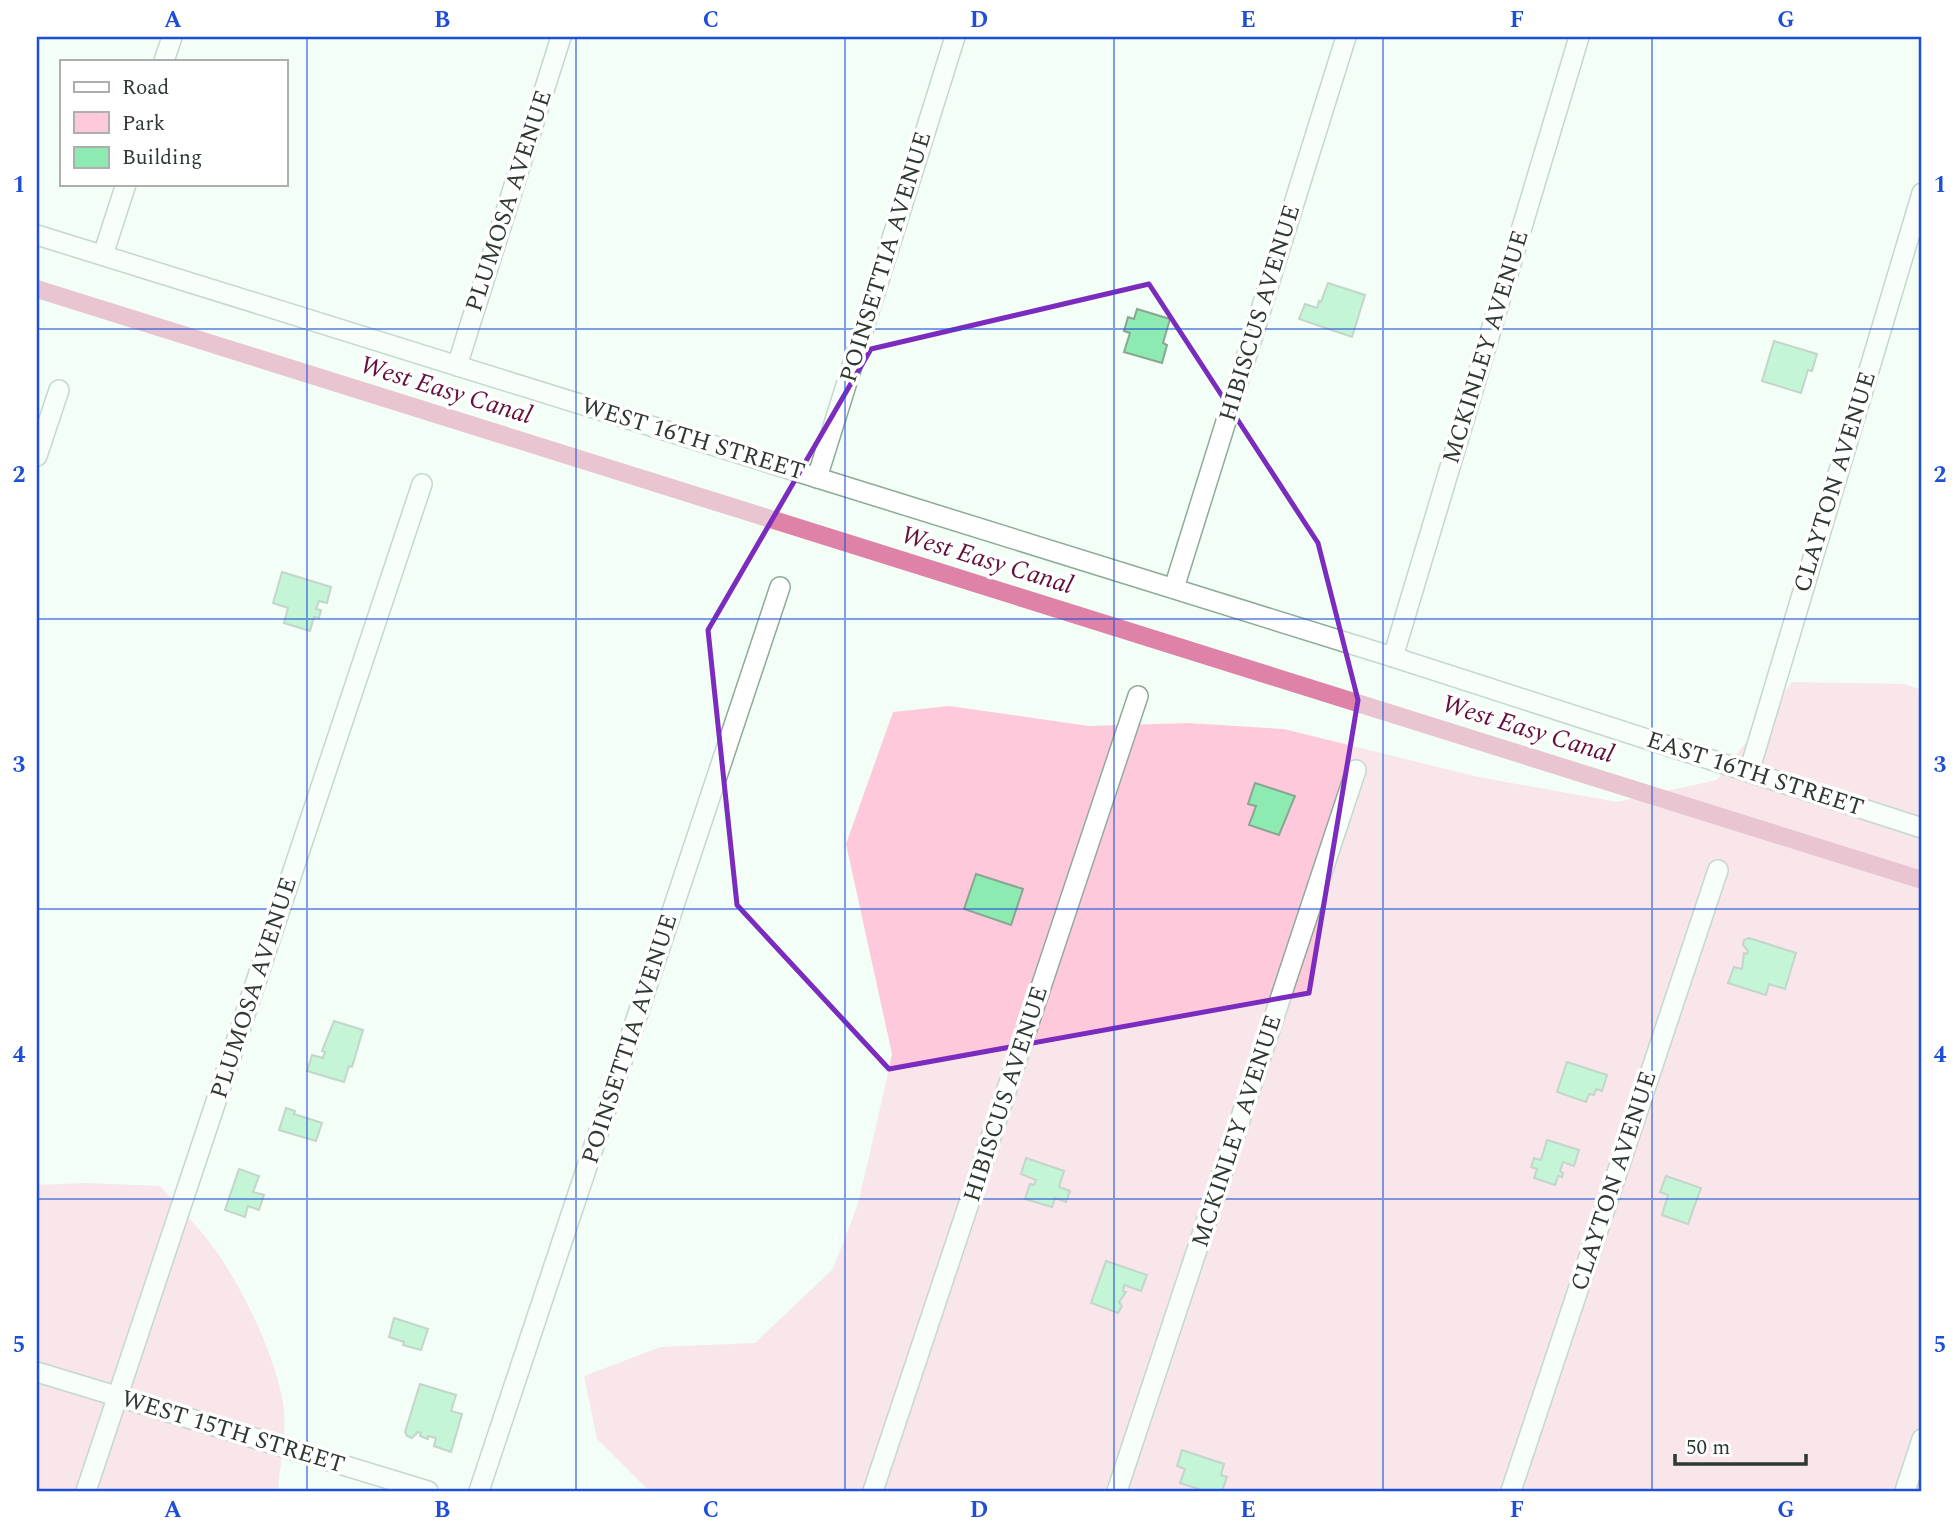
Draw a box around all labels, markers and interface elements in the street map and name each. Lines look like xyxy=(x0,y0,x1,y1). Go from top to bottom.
text: A xyxy=(164,3,182,38)
text: B xyxy=(434,3,450,38)
text: C xyxy=(703,3,719,38)
text: D xyxy=(970,3,988,38)
text: E xyxy=(1240,3,1256,38)
text: F xyxy=(1510,3,1524,38)
text: G xyxy=(1777,3,1795,38)
legend xyxy=(60,60,287,186)
text: Road xyxy=(122,72,169,104)
street label: PLUMOSA AVENUE xyxy=(456,85,562,317)
text: Park xyxy=(122,108,166,140)
street label: POINSETTIA AVENUE xyxy=(831,127,941,387)
text: Building xyxy=(122,142,202,174)
text: 1 xyxy=(13,168,25,203)
text: 1 xyxy=(1934,168,1946,203)
street label: HIBISCUS AVENUE xyxy=(1210,200,1310,426)
street label: MCKINLEY AVENUE xyxy=(1433,226,1539,468)
water label: West Easy Canal xyxy=(355,345,537,435)
street label: CLAYTON AVENUE xyxy=(1784,367,1886,597)
street label: WEST 16TH STREET xyxy=(577,388,809,490)
text: 2 xyxy=(13,458,26,493)
text: 2 xyxy=(1934,458,1947,493)
water label: West Easy Canal xyxy=(896,515,1078,605)
water label: West Easy Canal xyxy=(1437,684,1619,774)
street label: EAST 16TH STREET xyxy=(1642,722,1868,826)
text: 3 xyxy=(13,748,26,783)
text: 3 xyxy=(1934,748,1947,783)
street label: PLUMOSA AVENUE xyxy=(201,872,307,1104)
street label: POINSETTIA AVENUE xyxy=(573,909,687,1169)
street label: HIBISCUS AVENUE xyxy=(954,981,1058,1207)
street label: MCKINLEY AVENUE xyxy=(1182,1010,1292,1252)
text: 4 xyxy=(13,1038,26,1073)
text: 4 xyxy=(1934,1038,1947,1073)
street label: CLAYTON AVENUE xyxy=(1561,1066,1667,1296)
text: 5 xyxy=(13,1328,25,1363)
text: 5 xyxy=(1934,1328,1946,1363)
street label: WEST 15TH STREET xyxy=(117,1381,349,1483)
scale bar xyxy=(1675,1423,1807,1467)
text: 50 m xyxy=(1686,1432,1730,1464)
text: A xyxy=(164,1493,182,1528)
text: B xyxy=(434,1493,450,1528)
text: C xyxy=(703,1493,719,1528)
text: D xyxy=(970,1493,988,1528)
text: E xyxy=(1240,1493,1256,1528)
text: F xyxy=(1510,1493,1524,1528)
text: G xyxy=(1777,1493,1795,1528)

